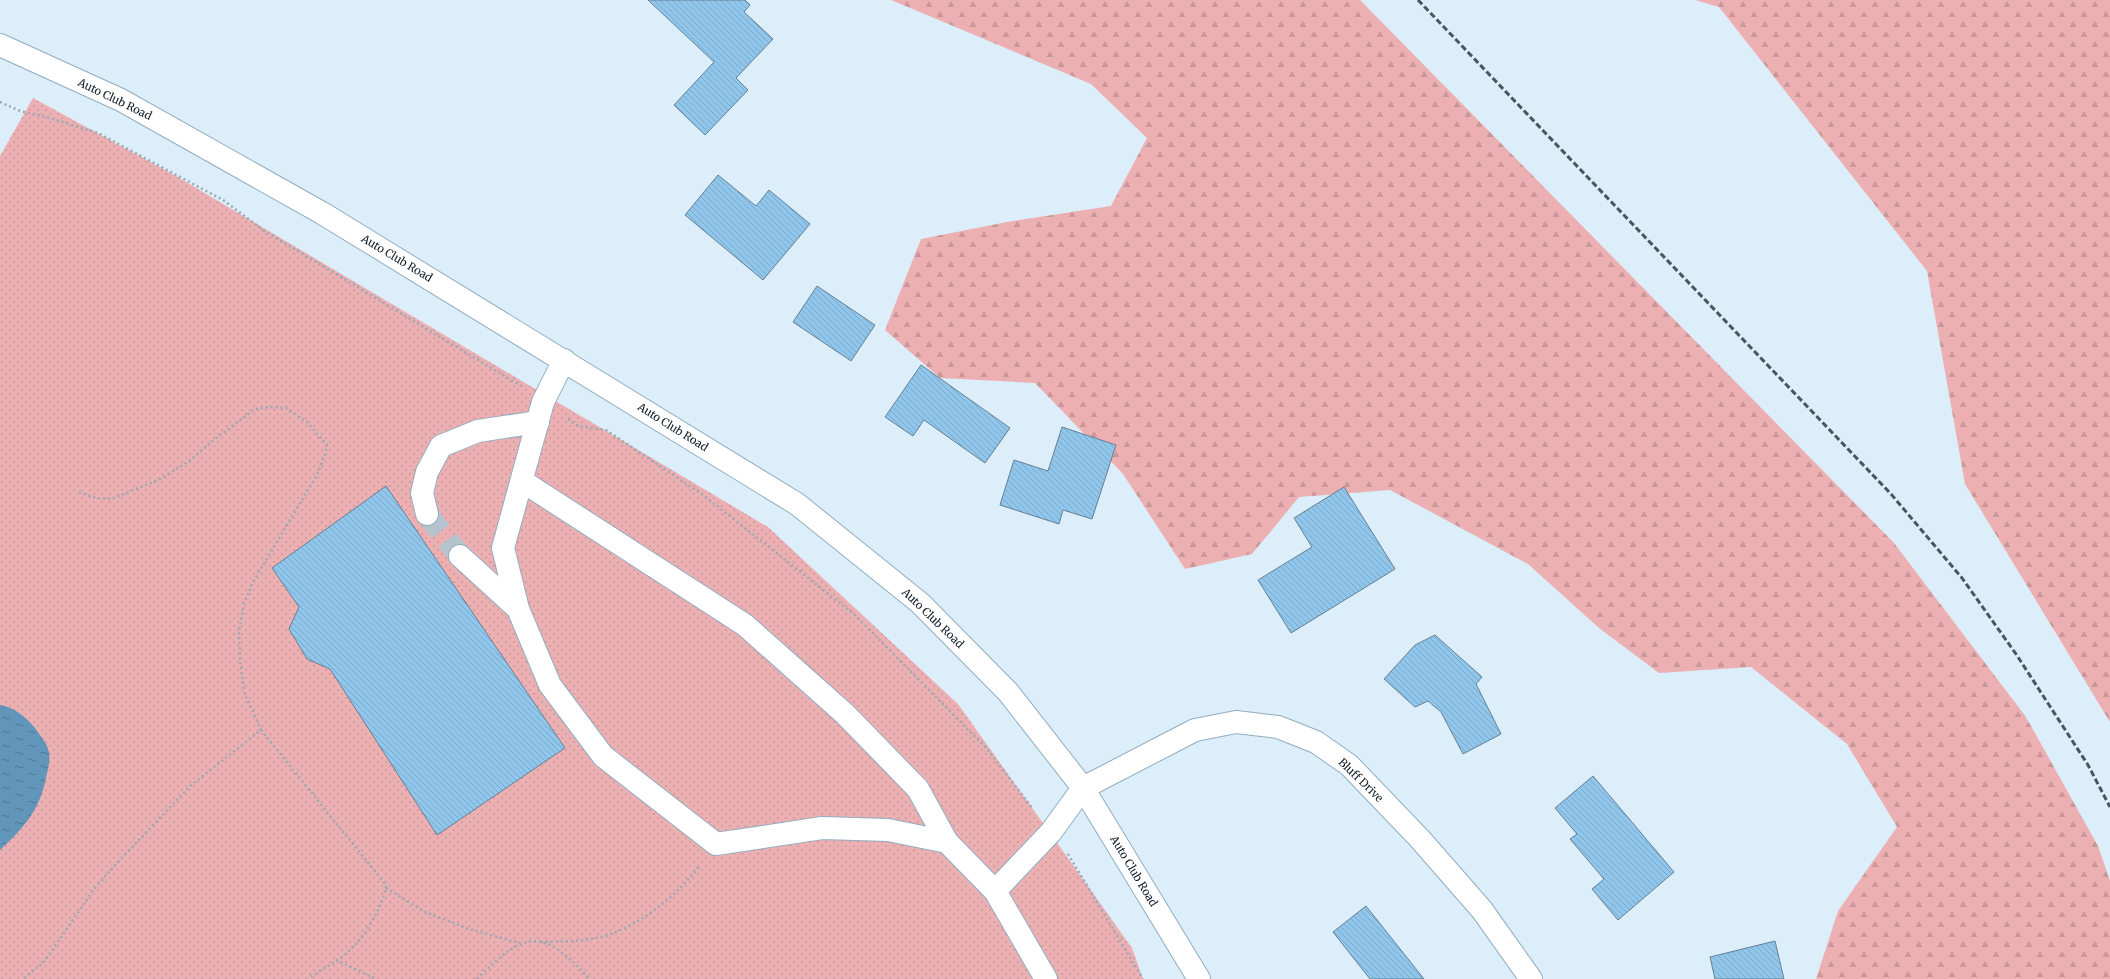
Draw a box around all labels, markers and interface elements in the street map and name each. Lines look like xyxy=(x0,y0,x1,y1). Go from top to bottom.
street label: Auto Club Road xyxy=(75,75,155,123)
street label: Auto Club Road xyxy=(358,231,435,285)
street label: Auto Club Road xyxy=(634,399,711,454)
street label: Auto Club Road xyxy=(898,584,967,651)
street label: Bluff Drive xyxy=(1336,755,1387,805)
street label: Auto Club Road xyxy=(1107,832,1161,909)

